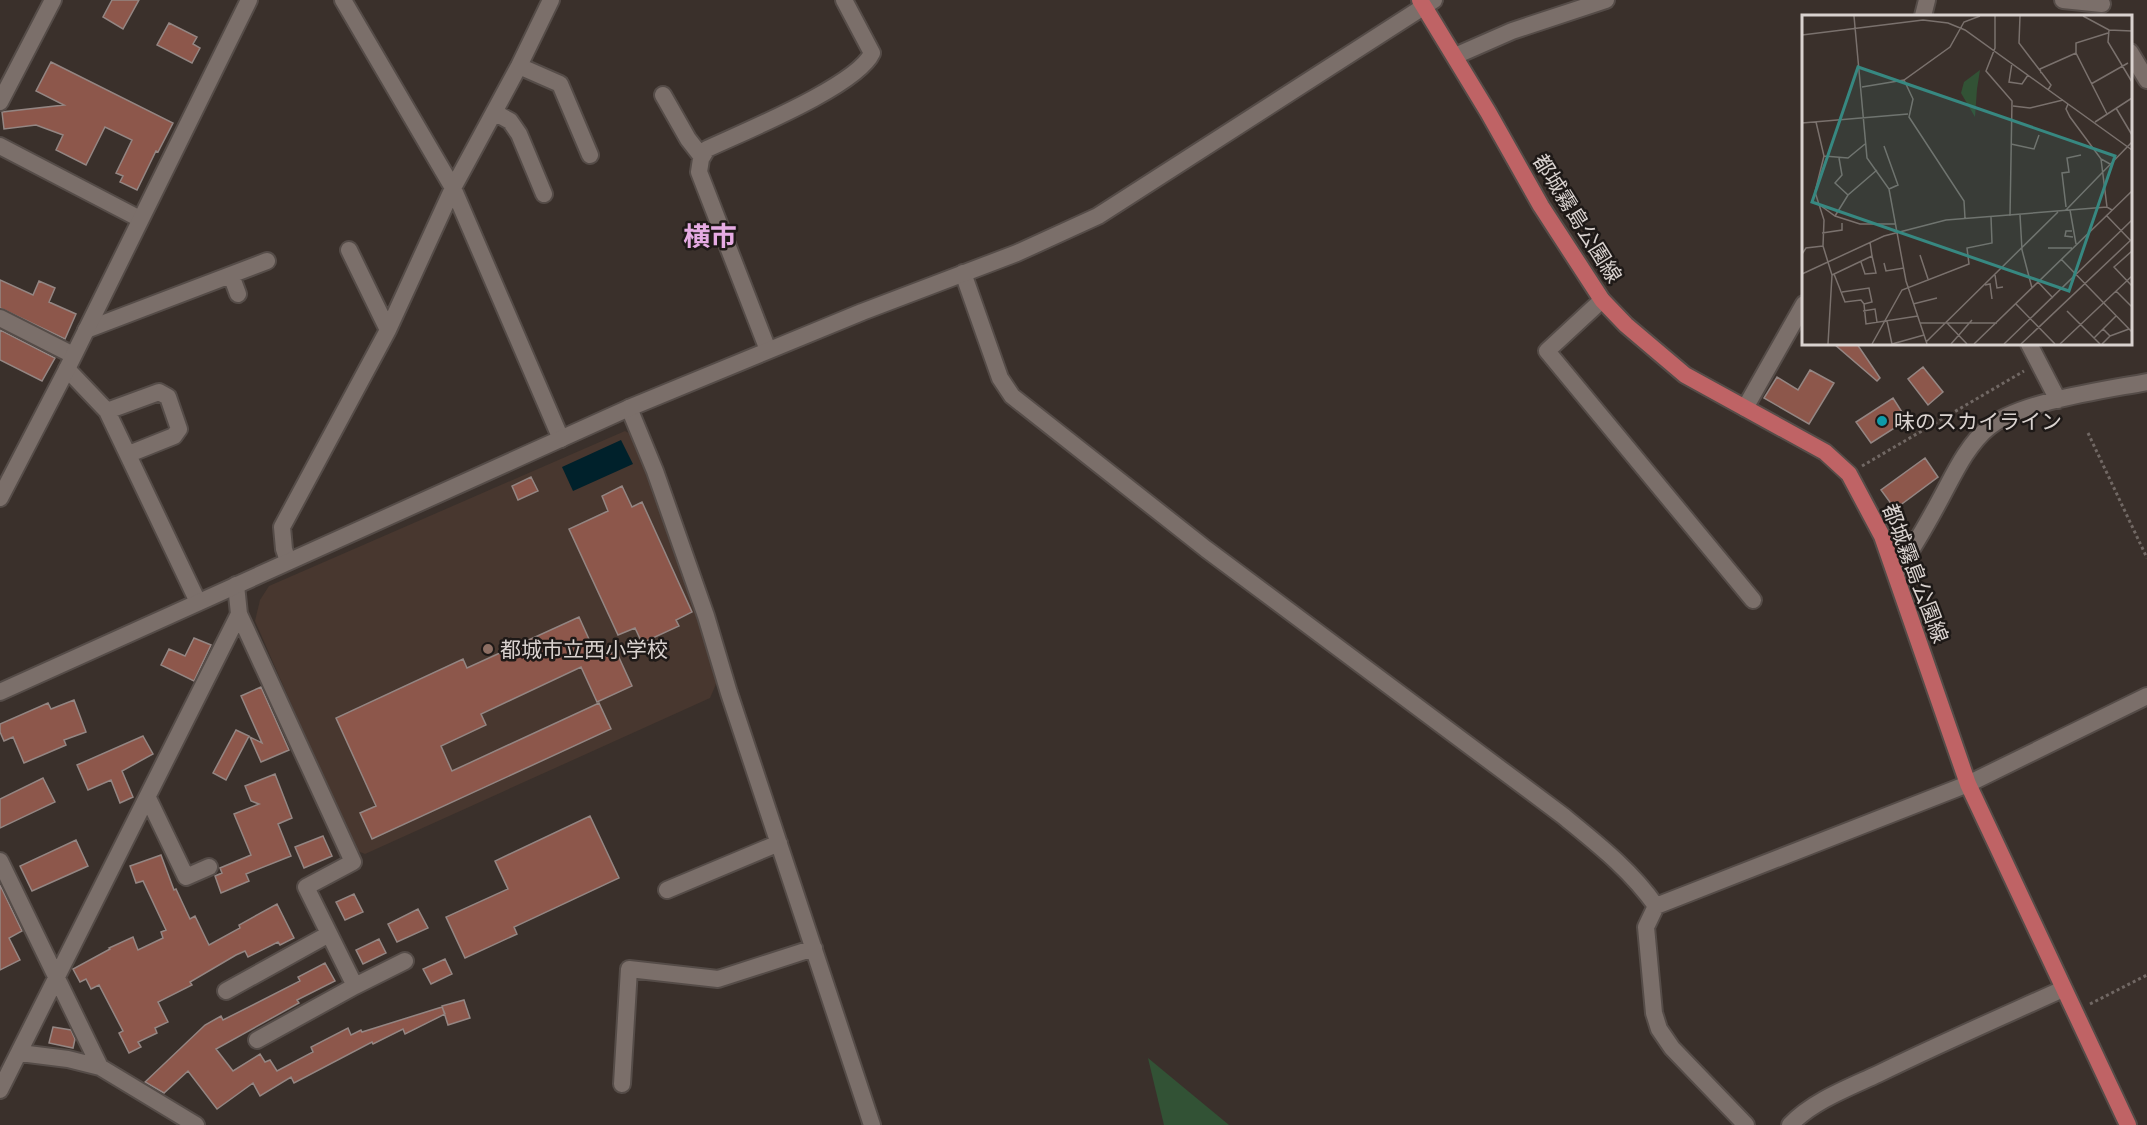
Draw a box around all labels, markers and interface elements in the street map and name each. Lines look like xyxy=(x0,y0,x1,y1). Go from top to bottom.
inset map xyxy=(1802,15,2132,345)
street label: 都城霧島公園線 xyxy=(1527,148,1629,288)
district label: 横市 xyxy=(683,217,737,254)
place label: 味のスカイライン xyxy=(1894,407,2062,435)
marker: 味のスカイライン xyxy=(1875,414,1889,428)
street label: 都城霧島公園線 xyxy=(1877,499,1955,647)
place label: 都城市立西小学校 xyxy=(500,635,668,663)
marker: 都城市立西小学校 xyxy=(481,642,495,656)

